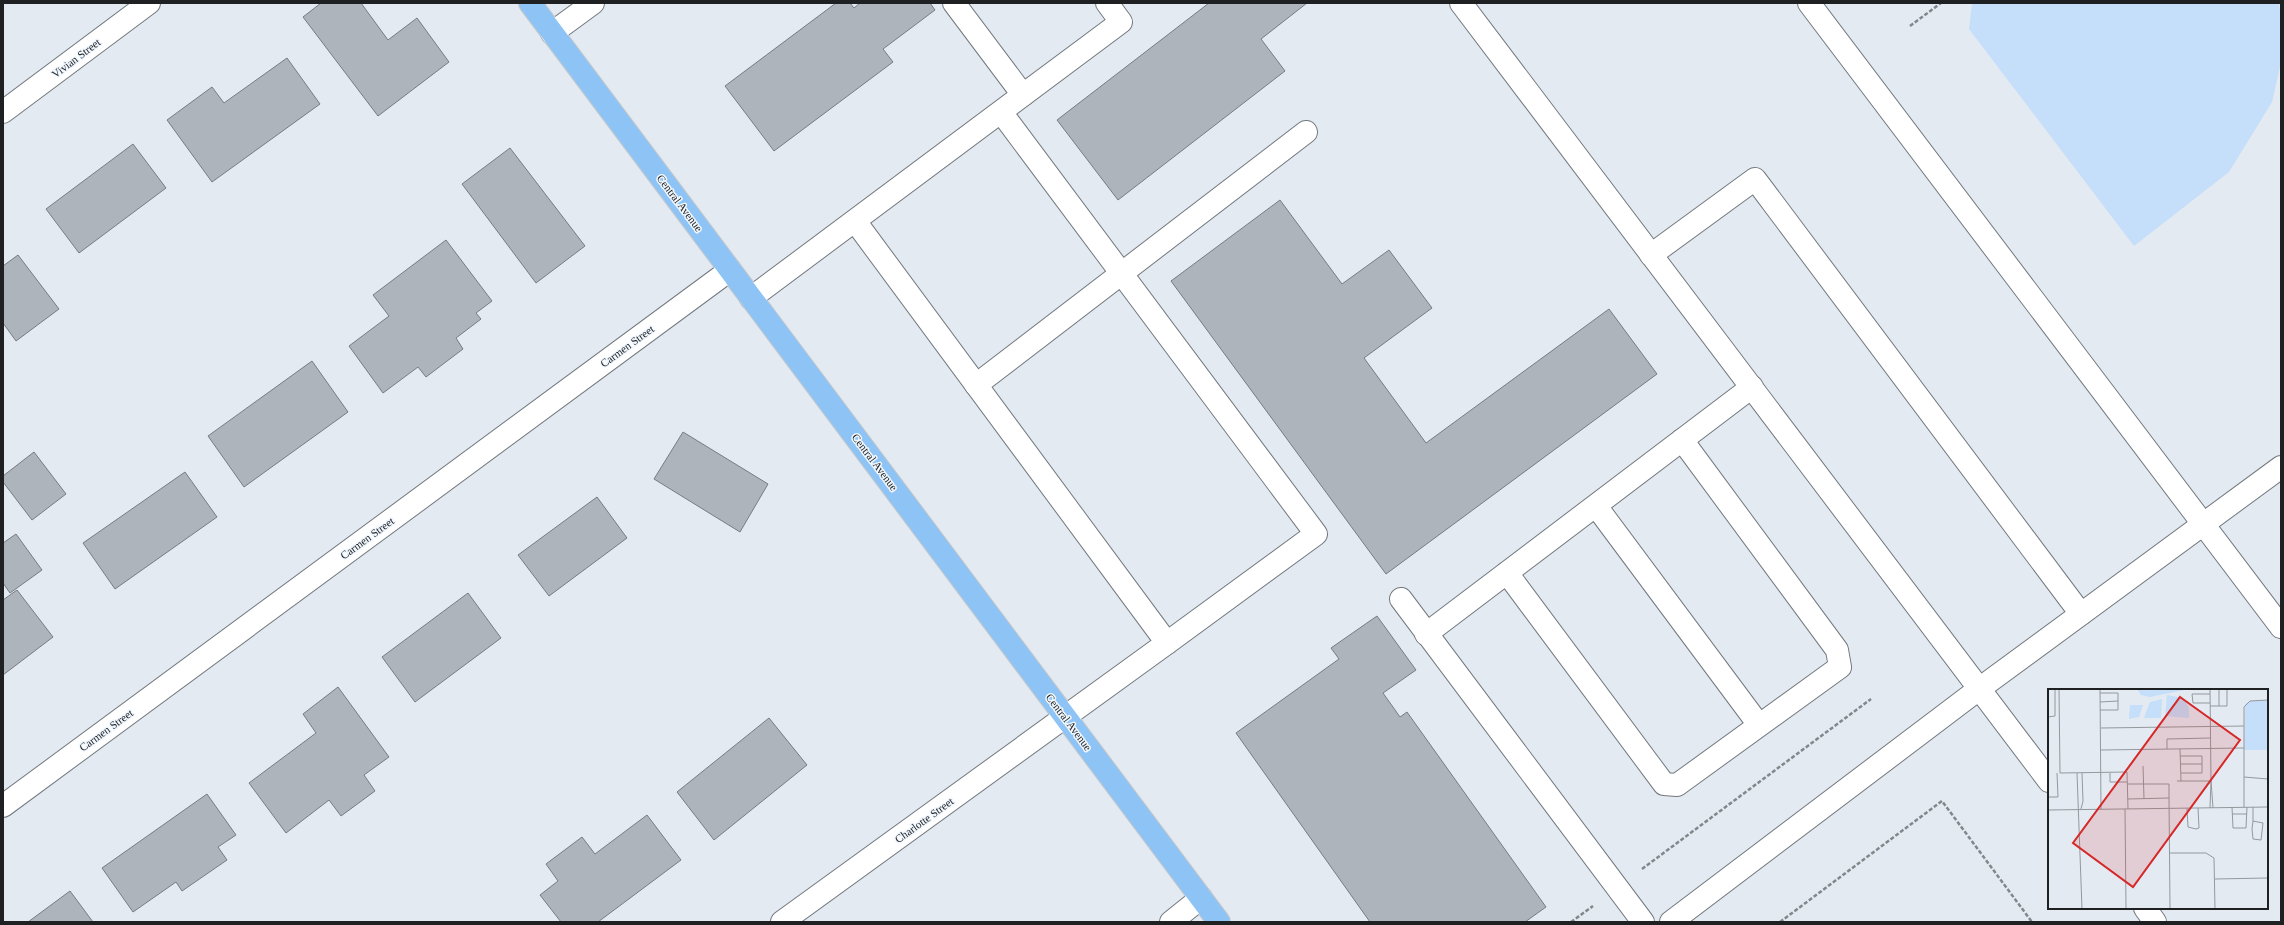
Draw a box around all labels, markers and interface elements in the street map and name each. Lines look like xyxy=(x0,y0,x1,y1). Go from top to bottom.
street label: Vivian Street xyxy=(49,36,103,80)
street label: Central Avenue xyxy=(655,172,705,234)
street label: Carmen Street xyxy=(598,323,656,369)
street label: Central Avenue xyxy=(850,431,900,493)
street label: Carmen Street xyxy=(338,515,396,561)
inset map xyxy=(2048,689,2268,909)
street label: Central Avenue xyxy=(1044,691,1094,753)
street label: Carmen Street xyxy=(77,707,135,753)
street label: Charlotte Street xyxy=(892,795,956,845)

